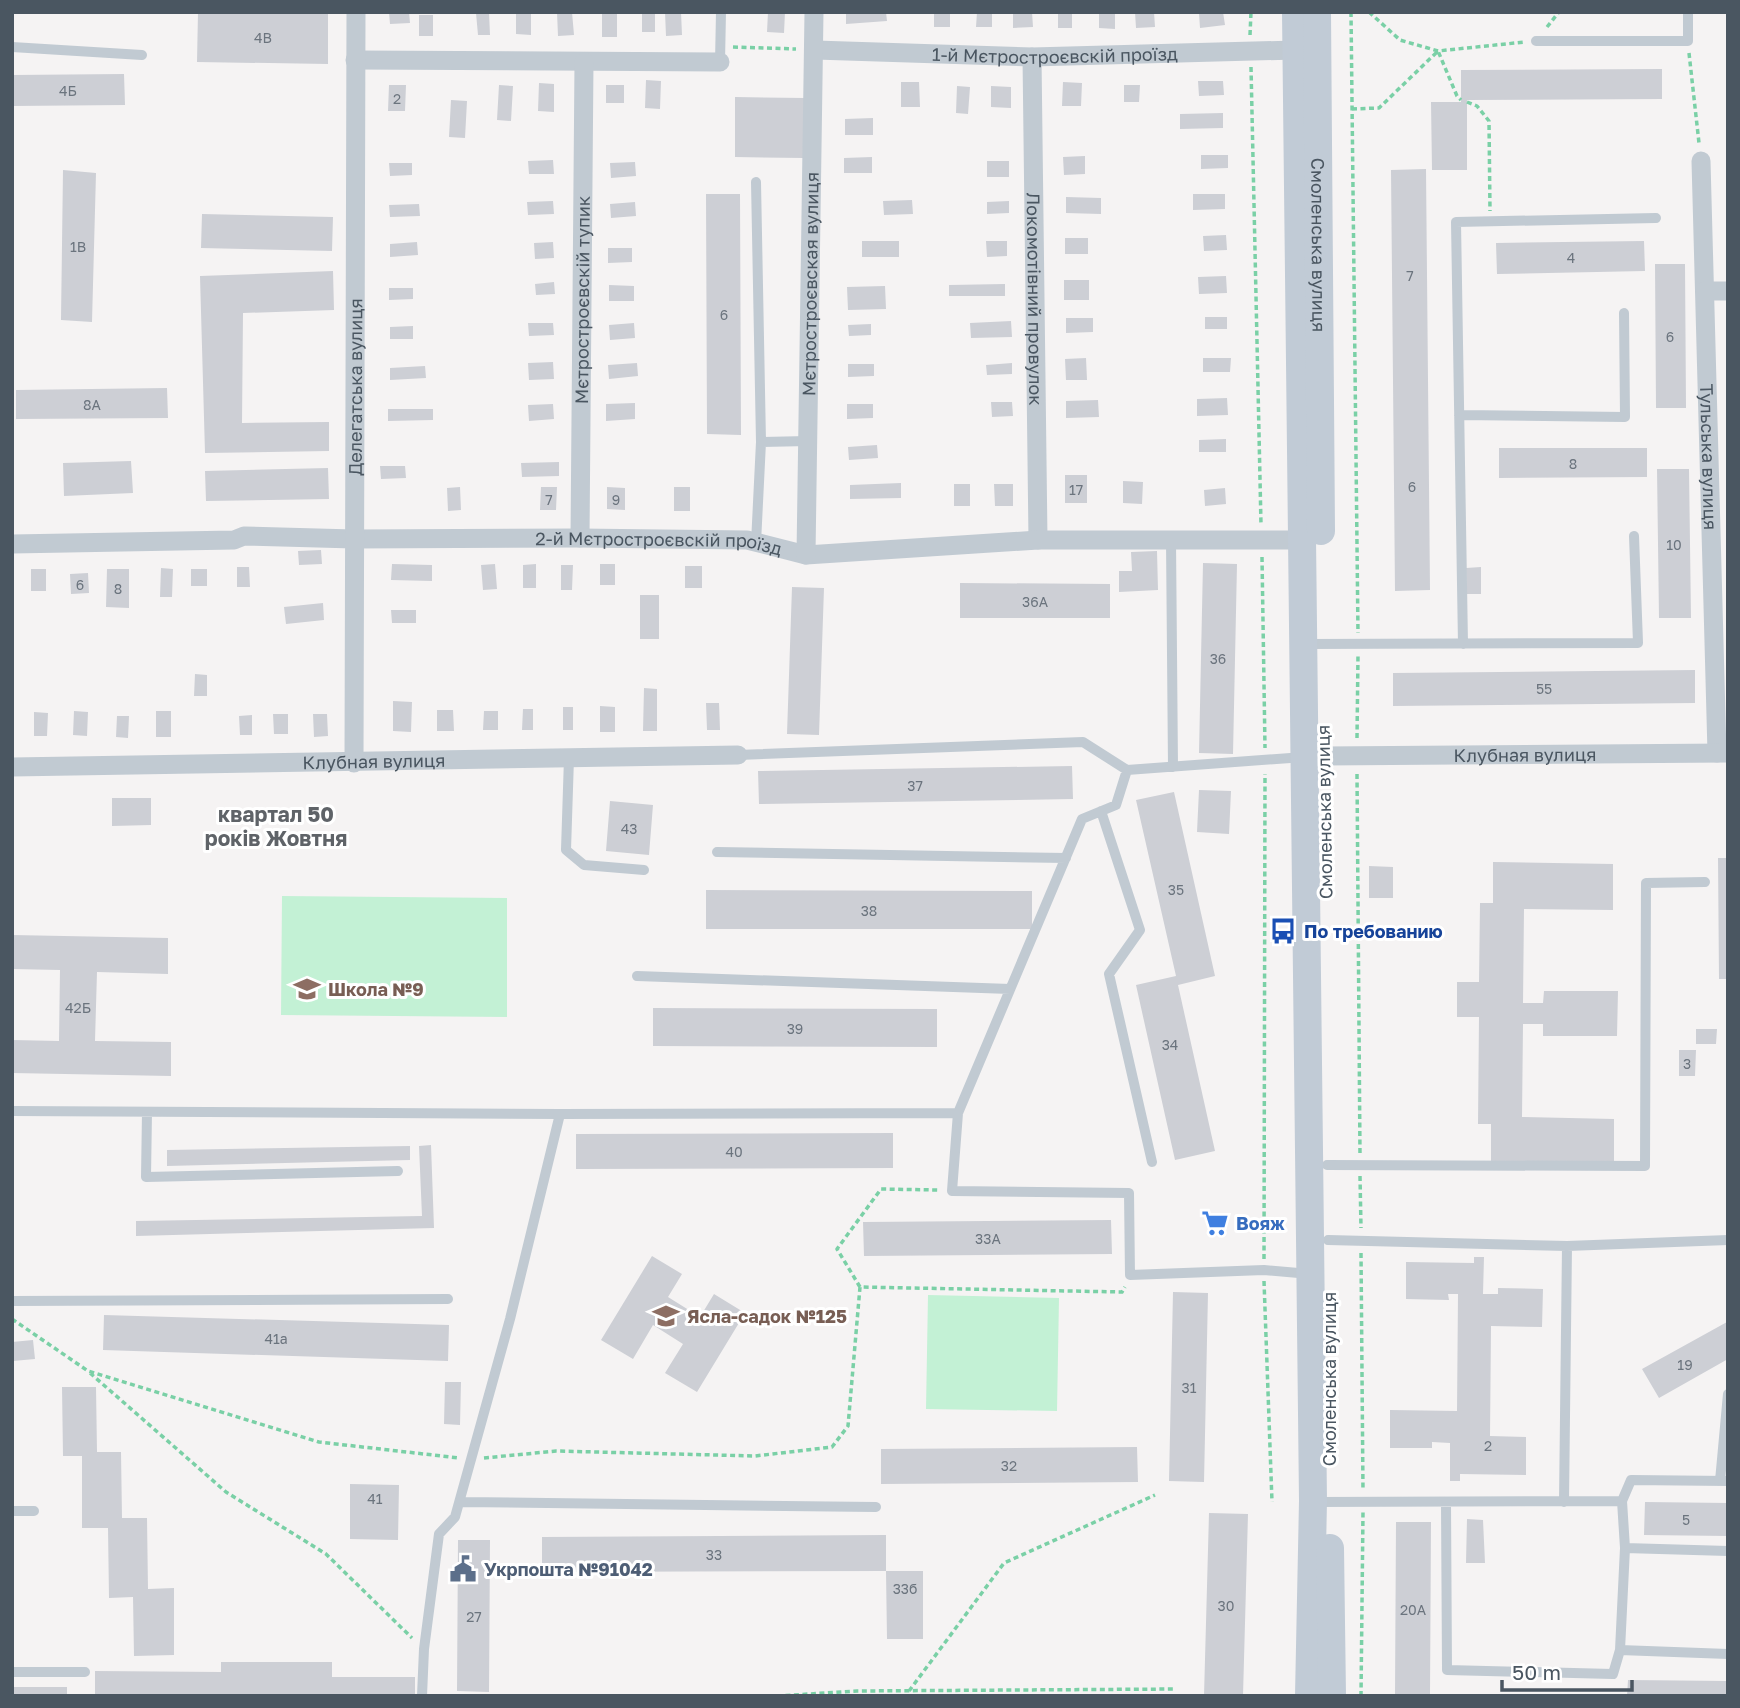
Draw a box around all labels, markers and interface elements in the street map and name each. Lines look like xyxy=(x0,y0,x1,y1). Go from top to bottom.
house number: 4B xyxy=(254,29,272,46)
street label: 1-й Мєтростроєвскій проїзд xyxy=(932,42,1178,68)
house number: 4Б xyxy=(59,82,77,99)
house number: 2 xyxy=(393,90,401,107)
street label: Смоленська вулиця xyxy=(1307,158,1330,332)
street label: Мєтростроєвская вулиця xyxy=(797,172,823,396)
street label: Локомотівний провулок xyxy=(1023,192,1047,406)
street label: Мєтростроєвскій тупик xyxy=(570,196,594,404)
house number: 1В xyxy=(70,238,86,255)
house number: 4 xyxy=(1567,249,1575,266)
house number: 7 xyxy=(1406,267,1414,284)
street label: Делегатська вулиця xyxy=(344,298,366,476)
house number: 6 xyxy=(720,306,728,323)
house number: 6 xyxy=(1666,328,1674,345)
street label: Тульська вулиця xyxy=(1696,383,1722,530)
house number: 8А xyxy=(83,396,102,413)
house number: 8 xyxy=(1569,455,1577,472)
house number: 6 xyxy=(1408,478,1416,495)
house number: 17 xyxy=(1069,481,1083,498)
house number: 7 xyxy=(545,491,553,508)
house number: 9 xyxy=(612,491,620,508)
street label: 2-й Мєтростроєвскій проїзд xyxy=(535,527,785,560)
house number: 10 xyxy=(1666,536,1682,553)
house number: 6 xyxy=(76,576,84,593)
house number: 8 xyxy=(114,580,122,597)
house number: 36А xyxy=(1022,593,1049,610)
house number: 36 xyxy=(1210,650,1226,667)
house number: 55 xyxy=(1536,680,1552,697)
street label: Смоленська вулиця xyxy=(1311,725,1337,899)
street label: Клубная вулиця xyxy=(1453,743,1597,766)
street label: Клубная вулиця xyxy=(302,749,446,773)
house number: 37 xyxy=(907,777,923,794)
district label: квартал 50 років Жовтня xyxy=(205,801,347,851)
house number: 43 xyxy=(621,820,637,837)
house number: 35 xyxy=(1168,881,1184,898)
house number: 38 xyxy=(861,902,877,919)
bus stop icon: По требованию xyxy=(1268,916,1298,946)
place label: По требованию xyxy=(1304,920,1443,942)
school or university icon: Школа №9 xyxy=(292,974,322,1004)
place label: Школа №9 xyxy=(328,978,424,1000)
house number: 42Б xyxy=(65,999,91,1016)
house number: 39 xyxy=(787,1020,803,1037)
house number: 34 xyxy=(1162,1036,1178,1053)
house number: 3 xyxy=(1683,1055,1691,1072)
house number: 40 xyxy=(725,1143,743,1160)
supermarket icon: Вояж xyxy=(1200,1208,1230,1238)
place label: Вояж xyxy=(1236,1212,1285,1234)
house number: 33А xyxy=(975,1230,1001,1247)
street label: Смоленська вулиця xyxy=(1318,1292,1340,1466)
school or university icon: Ясла-садок №125 xyxy=(651,1301,681,1331)
place label: Ясла-садок №125 xyxy=(687,1305,847,1327)
house number: 41а xyxy=(264,1330,288,1347)
house number: 19 xyxy=(1677,1356,1693,1373)
house number: 31 xyxy=(1182,1379,1197,1396)
house number: 2 xyxy=(1484,1437,1492,1454)
house number: 32 xyxy=(1001,1457,1017,1474)
house number: 41 xyxy=(367,1490,383,1507)
house number: 5 xyxy=(1682,1511,1690,1528)
house number: 33 xyxy=(706,1546,722,1563)
public building icon: Укрпошта №91042 xyxy=(448,1554,478,1584)
place label: Укрпошта №91042 xyxy=(484,1558,653,1580)
house number: 33б xyxy=(893,1580,917,1597)
house number: 30 xyxy=(1218,1597,1234,1614)
house number: 20А xyxy=(1400,1601,1427,1618)
house number: 27 xyxy=(466,1608,482,1625)
scale bar xyxy=(1502,1648,1632,1692)
text: 50 m xyxy=(1512,1659,1561,1685)

